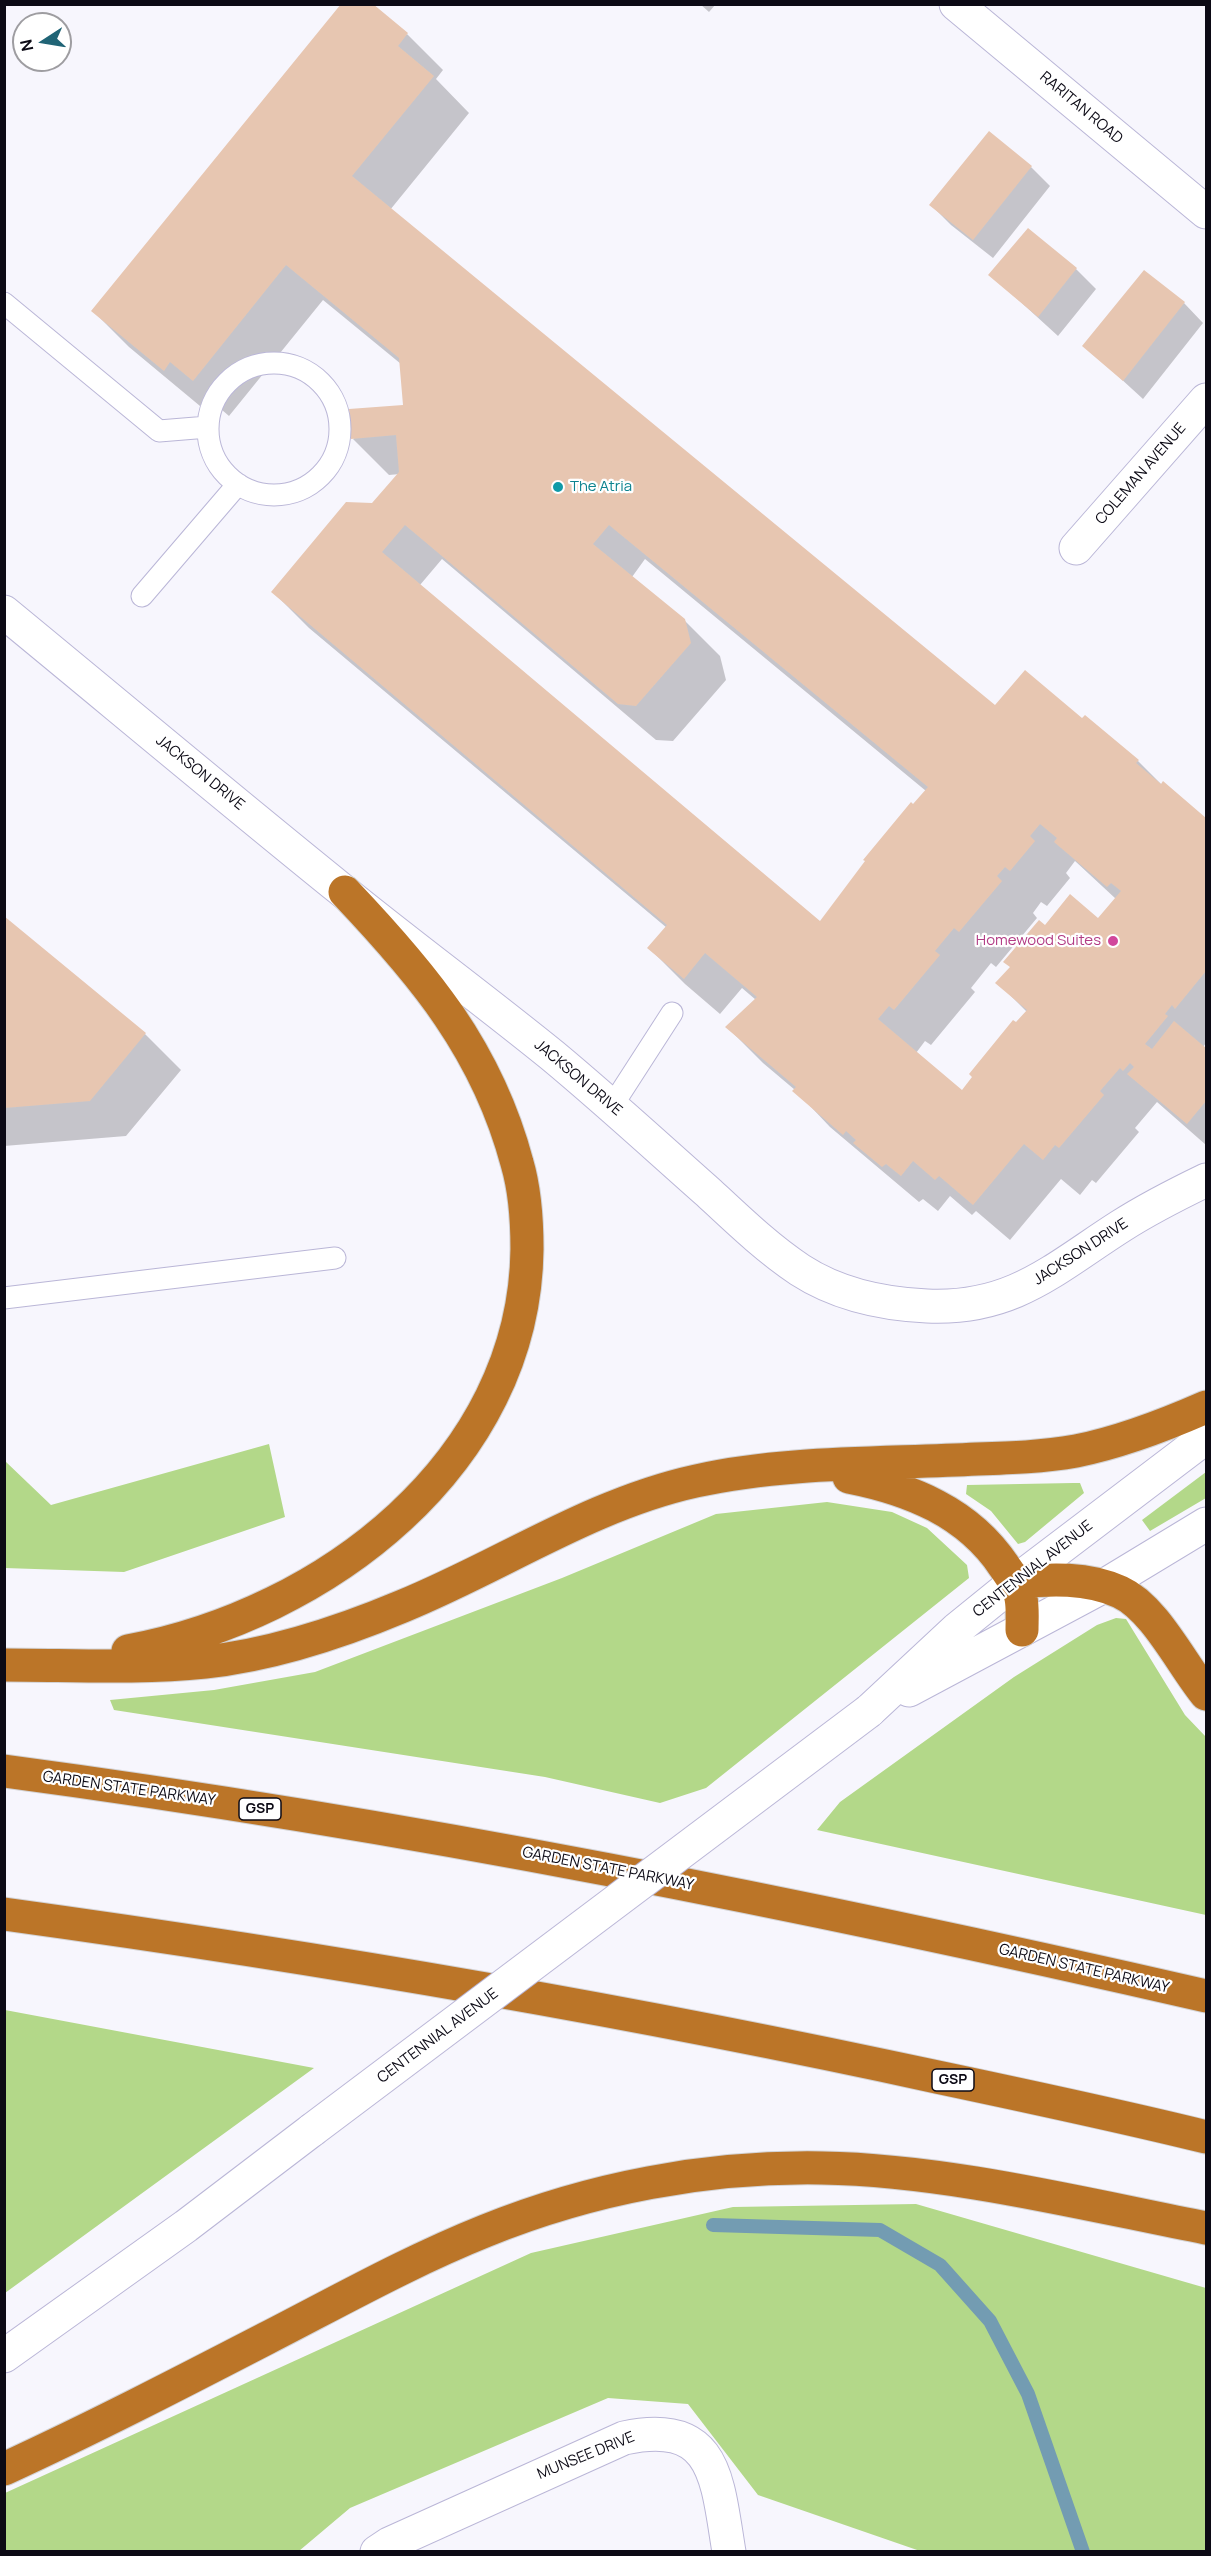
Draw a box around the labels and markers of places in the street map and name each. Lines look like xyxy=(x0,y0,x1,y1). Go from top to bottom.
place label: The Atria xyxy=(570,478,632,496)
marker: The Atria xyxy=(551,480,565,494)
place label: Homewood Suites xyxy=(976,932,1101,950)
marker: Homewood Suites xyxy=(1106,934,1120,948)

